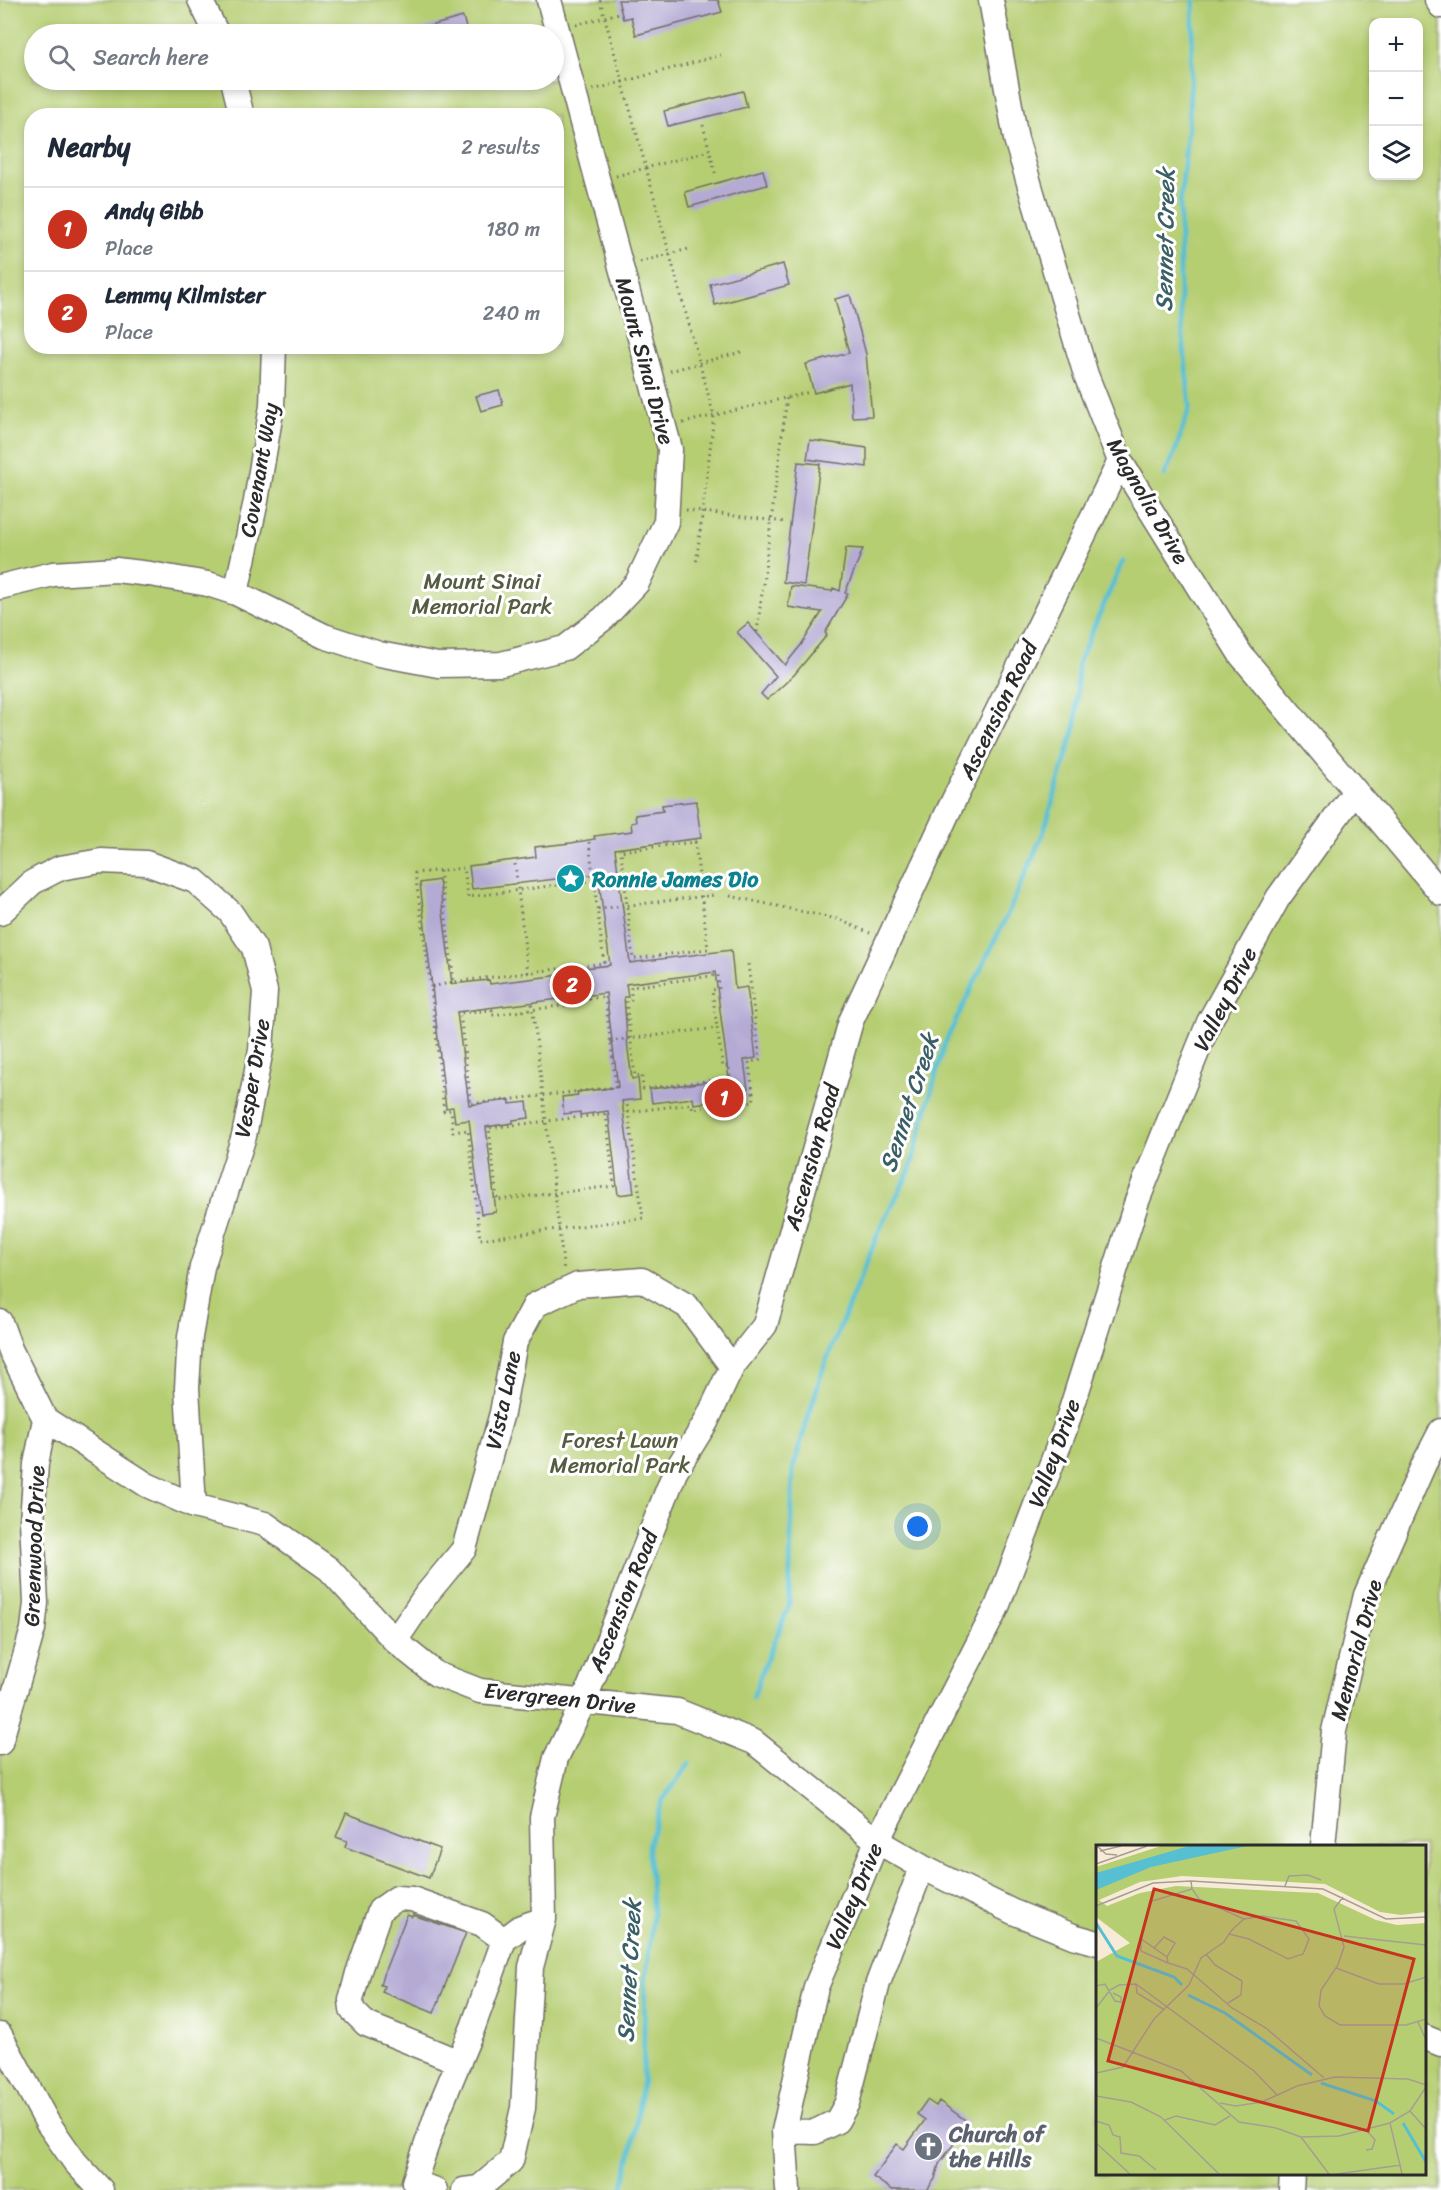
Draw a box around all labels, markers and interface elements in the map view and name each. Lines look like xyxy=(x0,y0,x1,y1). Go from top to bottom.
map controls xyxy=(1369,18,1423,180)
button: + xyxy=(1369,18,1423,72)
search box xyxy=(24,24,564,90)
text: Search here xyxy=(93,38,209,77)
icon: search xyxy=(45,41,78,74)
button: − xyxy=(1369,72,1423,126)
text: Nearby xyxy=(48,124,130,170)
button: layers xyxy=(1369,126,1423,180)
text: 2 results xyxy=(461,130,540,165)
water label: Sennet Creek xyxy=(1143,165,1187,312)
text: Andy Gibb xyxy=(105,192,203,231)
text: 1 xyxy=(63,212,72,247)
text: 180 m xyxy=(486,212,540,247)
text: Place xyxy=(105,231,153,266)
street label: Mount Sinai Drive xyxy=(604,273,686,449)
text: Lemmy Kilmister xyxy=(105,276,265,315)
text: 2 xyxy=(62,296,73,331)
text: 240 m xyxy=(483,296,540,331)
text: Place xyxy=(105,315,153,350)
street label: Covenant Way xyxy=(228,399,290,540)
street label: Magnolia Drive xyxy=(1096,430,1200,572)
park label: Mount Sinai Memorial Park xyxy=(412,562,553,626)
street label: Ascension Road xyxy=(947,633,1049,787)
place label: Ronnie James Dio xyxy=(591,860,759,899)
place icon: Ronnie James Dio xyxy=(555,863,587,895)
street label: Valley Drive xyxy=(1182,940,1268,1058)
pin: 2 xyxy=(552,962,592,1008)
street label: Vesper Drive xyxy=(222,1015,282,1141)
water label: Sennet Creek xyxy=(867,1025,952,1177)
pin: 1 xyxy=(704,1076,744,1120)
street label: Ascension Road xyxy=(772,1078,852,1236)
street label: Vista Lane xyxy=(474,1347,532,1453)
street label: Valley Drive xyxy=(1016,1393,1092,1513)
park label: Forest Lawn Memorial Park xyxy=(550,1421,691,1485)
street label: Greenwood Drive xyxy=(12,1465,56,1627)
your location xyxy=(903,1512,932,1541)
street label: Ascension Road xyxy=(576,1523,670,1679)
street label: Memorial Drive xyxy=(1318,1575,1394,1725)
street label: Evergreen Drive xyxy=(482,1671,638,1725)
street label: Valley Drive xyxy=(814,1836,894,1956)
inset map xyxy=(1096,1845,1426,2175)
water label: Sennet Creek xyxy=(604,1895,654,2044)
place label: Church of the Hills xyxy=(948,2115,1047,2179)
church icon: Church of the Hills xyxy=(912,2131,944,2163)

